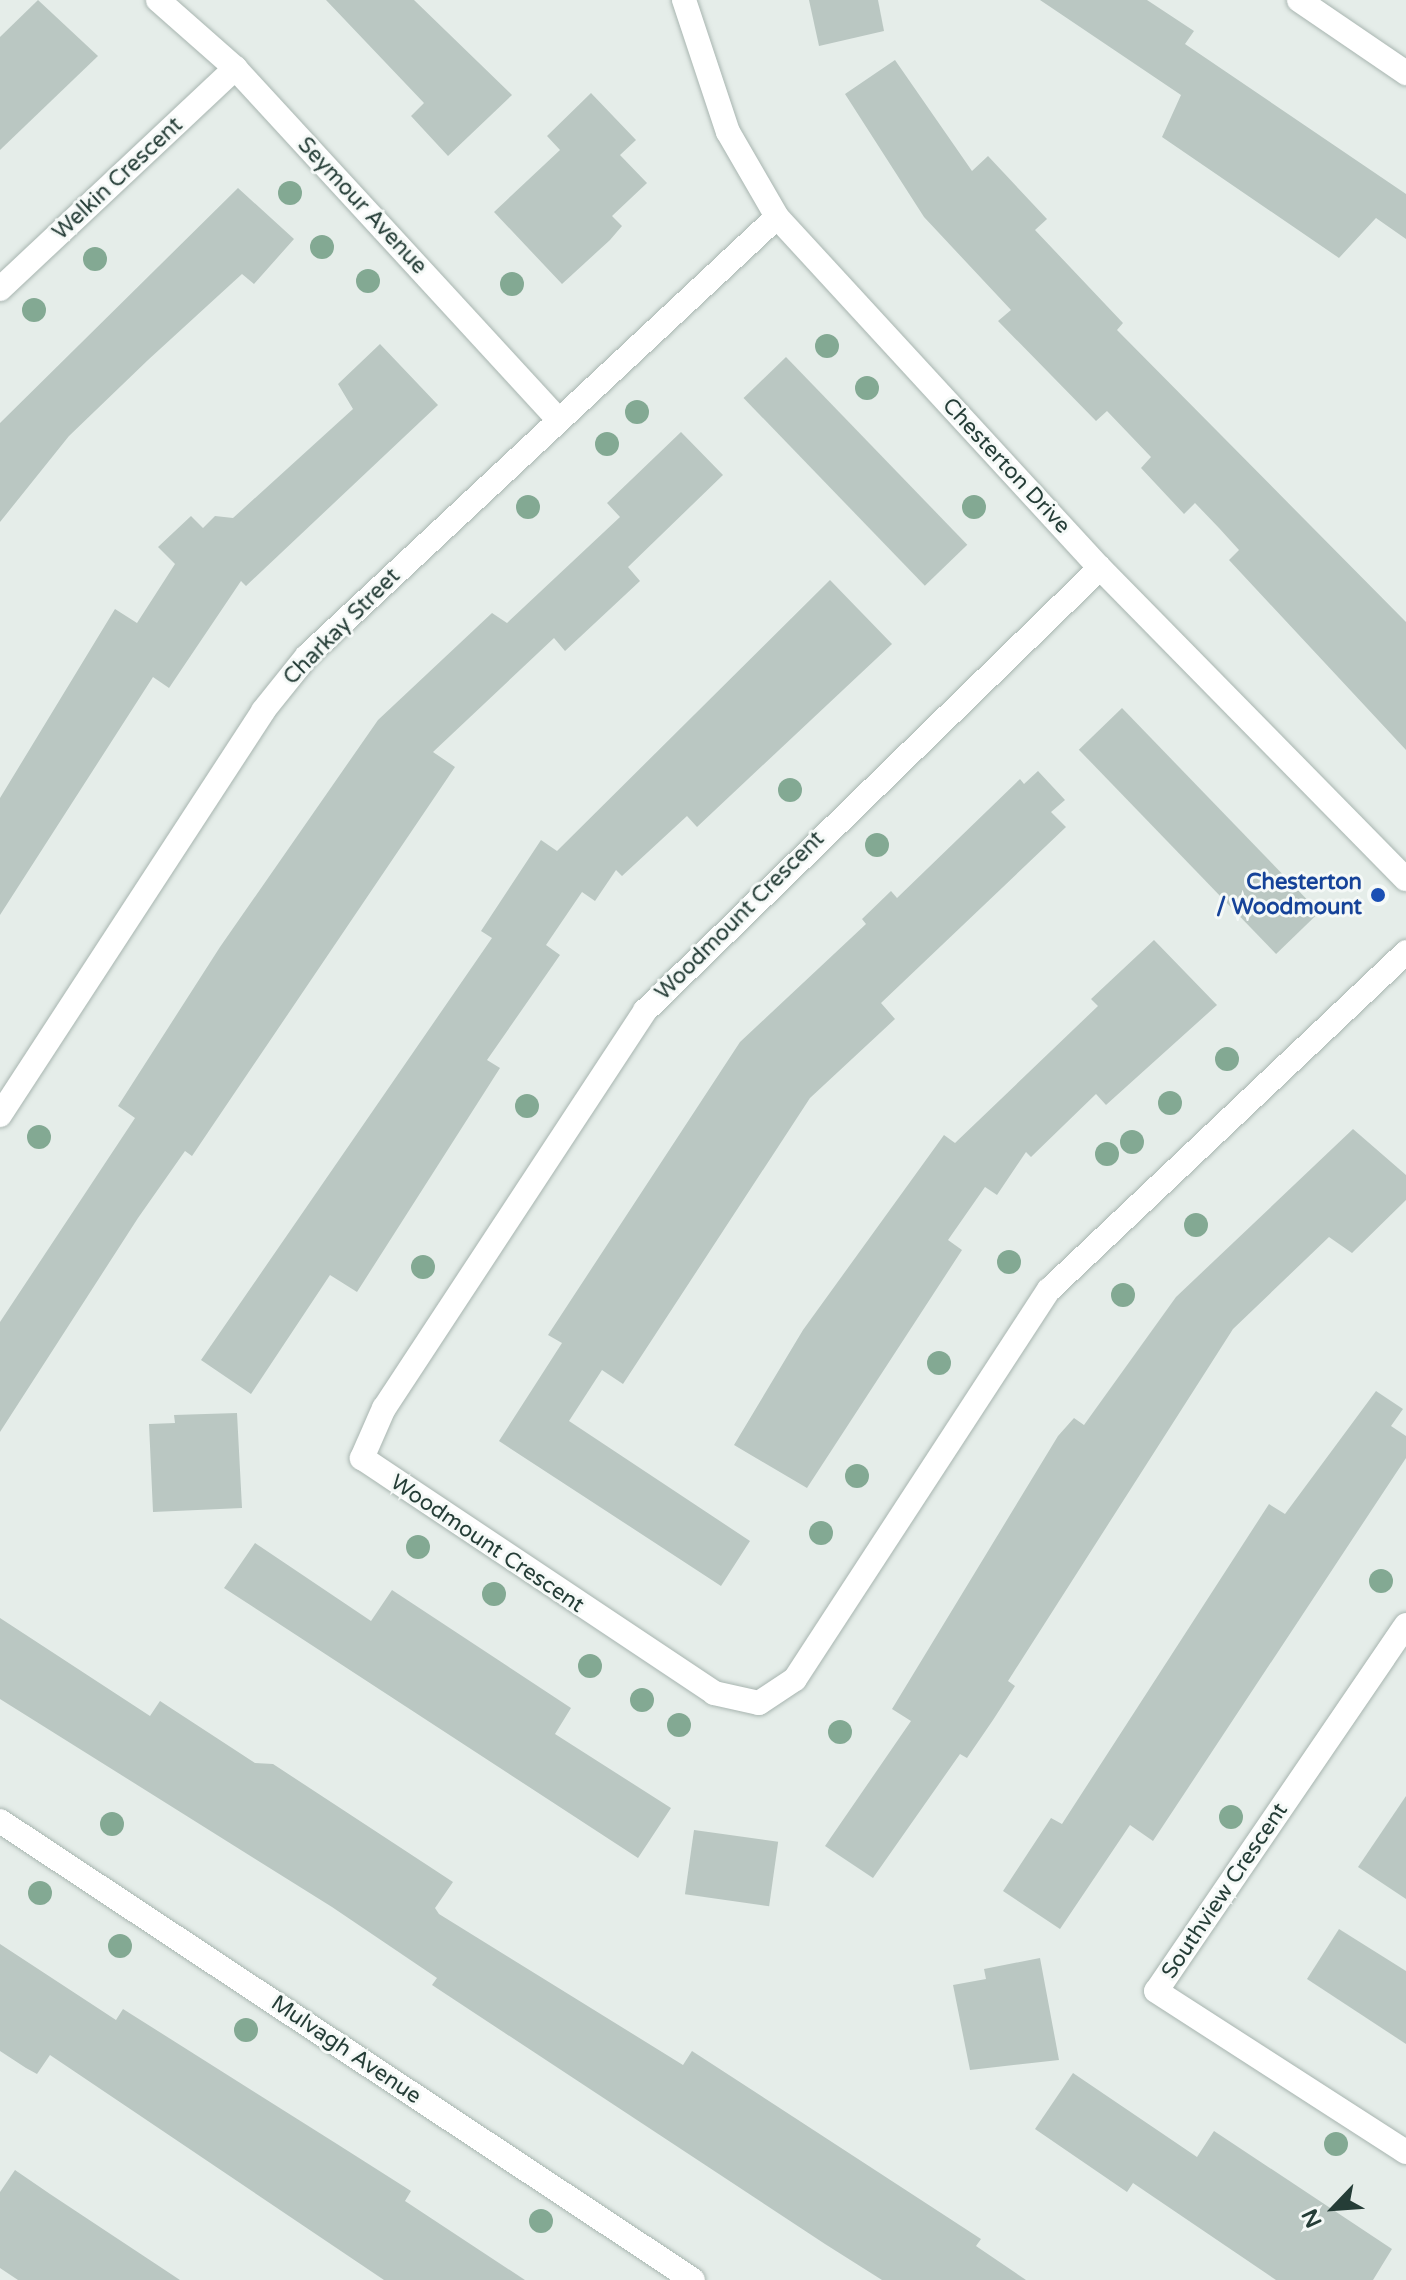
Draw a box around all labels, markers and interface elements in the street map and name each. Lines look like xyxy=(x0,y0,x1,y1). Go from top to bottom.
street label: Welkin Crescent xyxy=(48,112,188,246)
street label: Seymour Avenue xyxy=(292,132,432,280)
street label: Chesterton Drive xyxy=(936,393,1076,539)
street label: Charkay Street xyxy=(278,563,406,691)
street label: Woodmount Crescent xyxy=(650,826,830,1006)
place label: Chesterton / Woodmount xyxy=(1216,869,1362,920)
marker: Chesterton / Woodmount xyxy=(1369,886,1387,904)
street label: Woodmount Crescent xyxy=(385,1469,589,1619)
street label: Southview Crescent xyxy=(1156,1798,1294,1984)
street label: Mulvagh Avenue xyxy=(266,1990,426,2110)
north arrow xyxy=(1294,2168,1374,2248)
text: N xyxy=(1297,2205,1328,2232)

